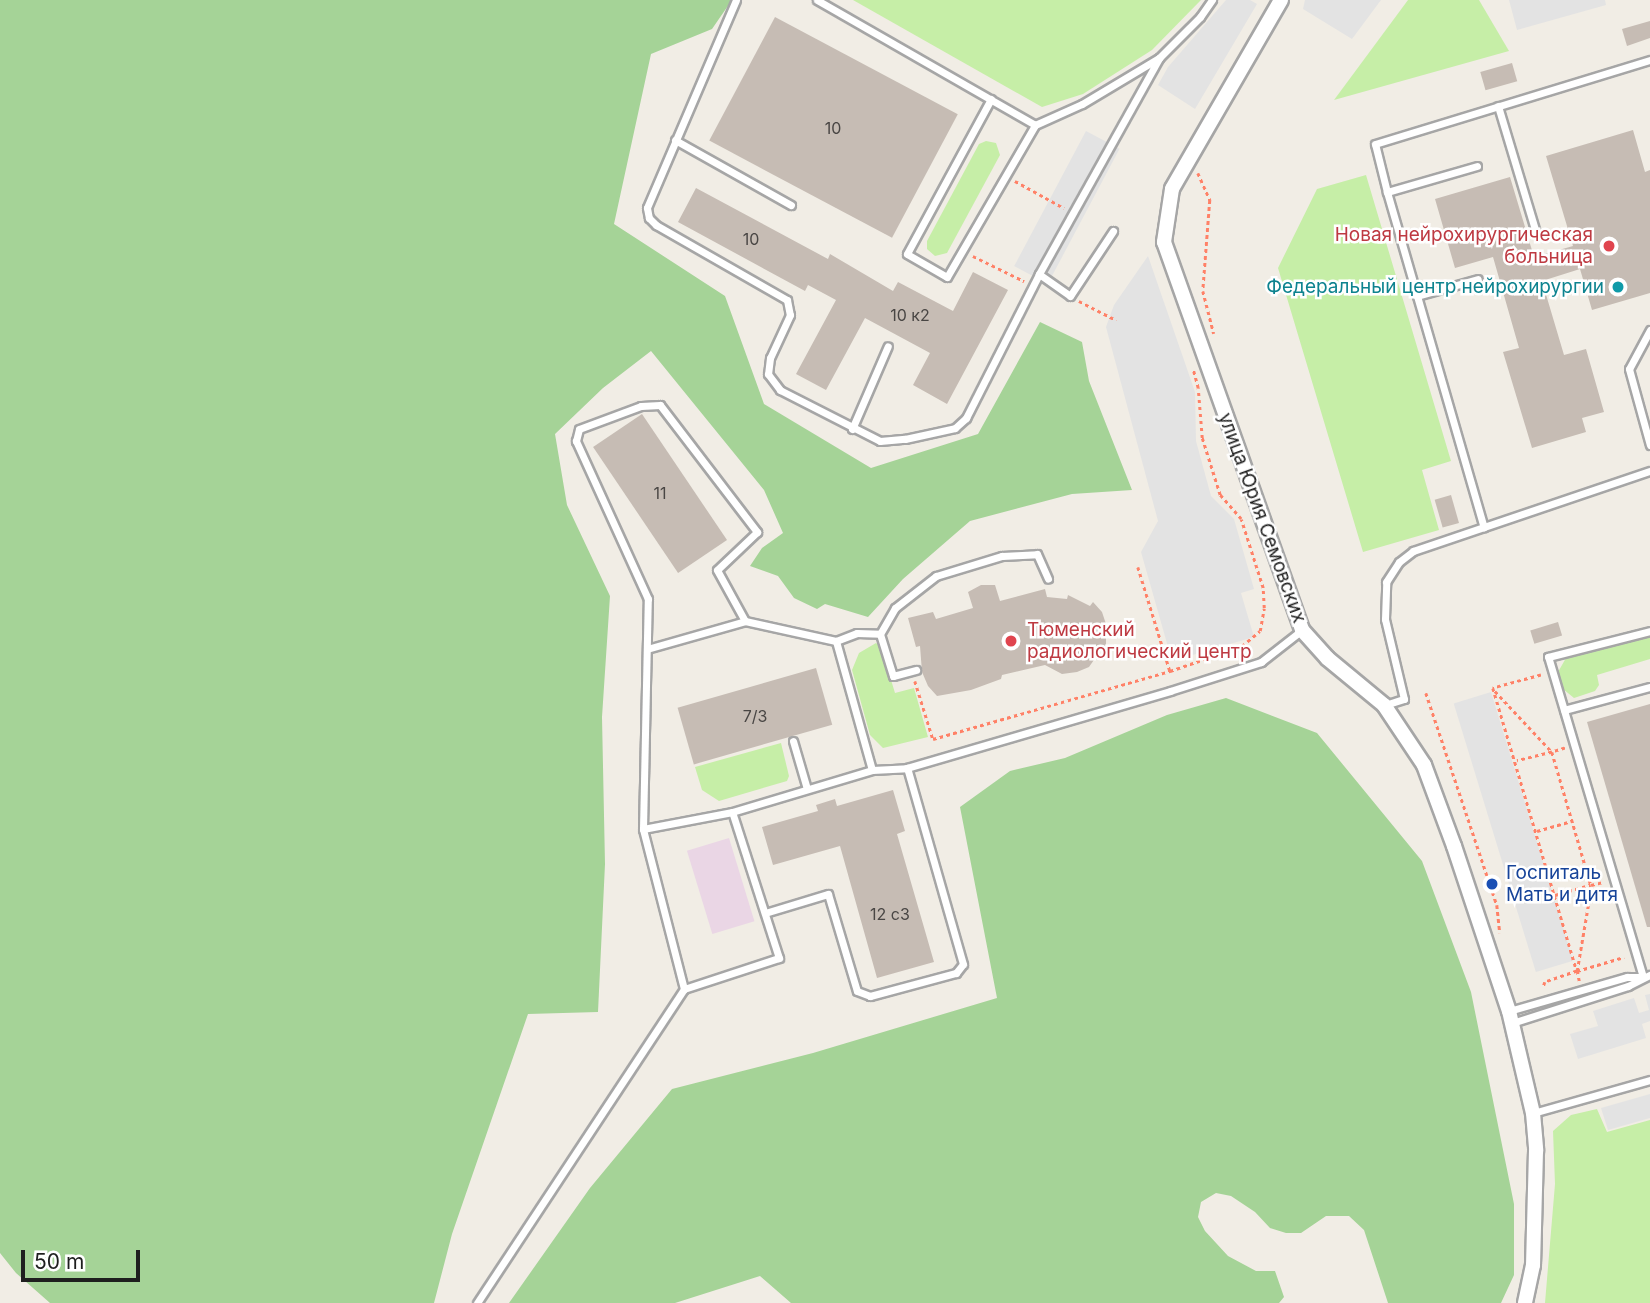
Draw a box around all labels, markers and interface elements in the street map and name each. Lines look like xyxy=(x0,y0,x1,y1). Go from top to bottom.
house number: 10 xyxy=(825,118,841,138)
place label: Новая нейрохирургическая больница xyxy=(1335,224,1593,268)
house number: 10 xyxy=(743,229,759,249)
marker: Новая нейрохирургическая больница xyxy=(1599,236,1619,256)
place label: Федеральный центр нейрохирургии xyxy=(1266,276,1604,298)
marker: Федеральный центр нейрохирургии xyxy=(1610,279,1626,295)
house number: 10 к2 xyxy=(890,305,930,325)
street label: улица Юрия Семовских xyxy=(1213,410,1311,626)
house number: 11 xyxy=(653,483,667,503)
place label: Тюменский радиологический центр xyxy=(1027,619,1252,663)
marker: Тюменский радиологический центр xyxy=(1001,631,1021,651)
house number: 7/3 xyxy=(743,706,767,726)
place label: Госпиталь Мать и дитя xyxy=(1506,862,1618,906)
marker: Госпиталь Мать и дитя xyxy=(1484,876,1500,892)
house number: 12 с3 xyxy=(870,904,910,924)
scale bar xyxy=(24,1236,144,1280)
text: 50 m xyxy=(34,1249,84,1274)

